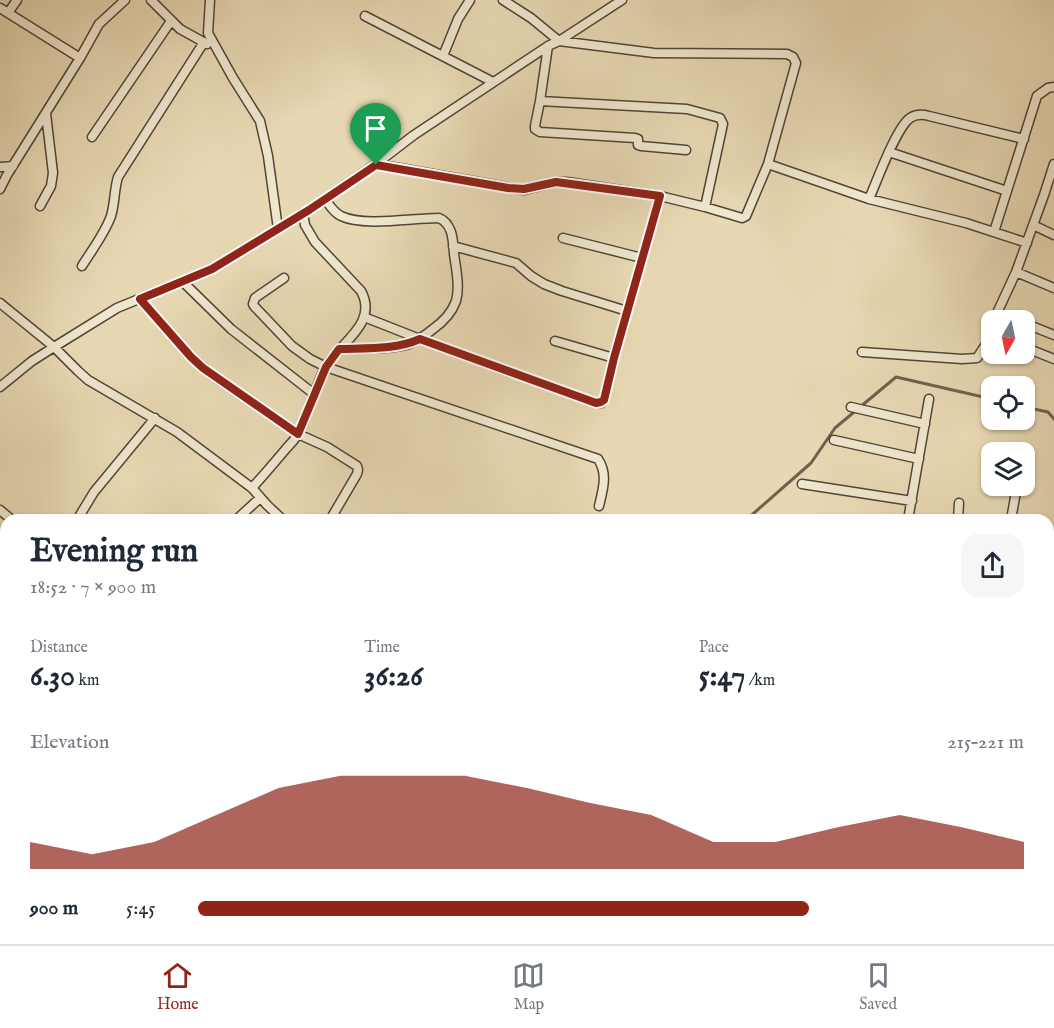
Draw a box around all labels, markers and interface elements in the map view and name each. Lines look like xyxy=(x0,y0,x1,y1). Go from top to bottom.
pin xyxy=(350,103,401,165)
icon: arrive xyxy=(359,112,392,145)
north arrow xyxy=(981,310,1035,364)
map controls xyxy=(981,310,1035,496)
button: locate xyxy=(981,376,1035,430)
button: layers xyxy=(981,442,1035,496)
text: Evening run xyxy=(30,531,198,573)
button: share xyxy=(961,534,1024,597)
text: 18:52 · 7 × 900 m xyxy=(30,575,156,600)
text: Distance xyxy=(30,638,88,658)
text: Time xyxy=(364,638,400,658)
text: Pace xyxy=(699,638,729,658)
text: 6.30 xyxy=(30,658,75,696)
text: 36:26 xyxy=(364,658,423,696)
text: 5:47 xyxy=(699,658,745,696)
text: km xyxy=(75,671,99,691)
text: /km xyxy=(745,671,775,691)
text: Elevation xyxy=(30,730,109,755)
text: 215–221 m xyxy=(947,730,1024,755)
text: 900 m xyxy=(30,896,78,921)
text: 5:45 xyxy=(126,896,156,921)
tab: Home xyxy=(157,959,199,1015)
tab: Map xyxy=(512,959,545,1015)
tab: Saved xyxy=(859,959,897,1015)

